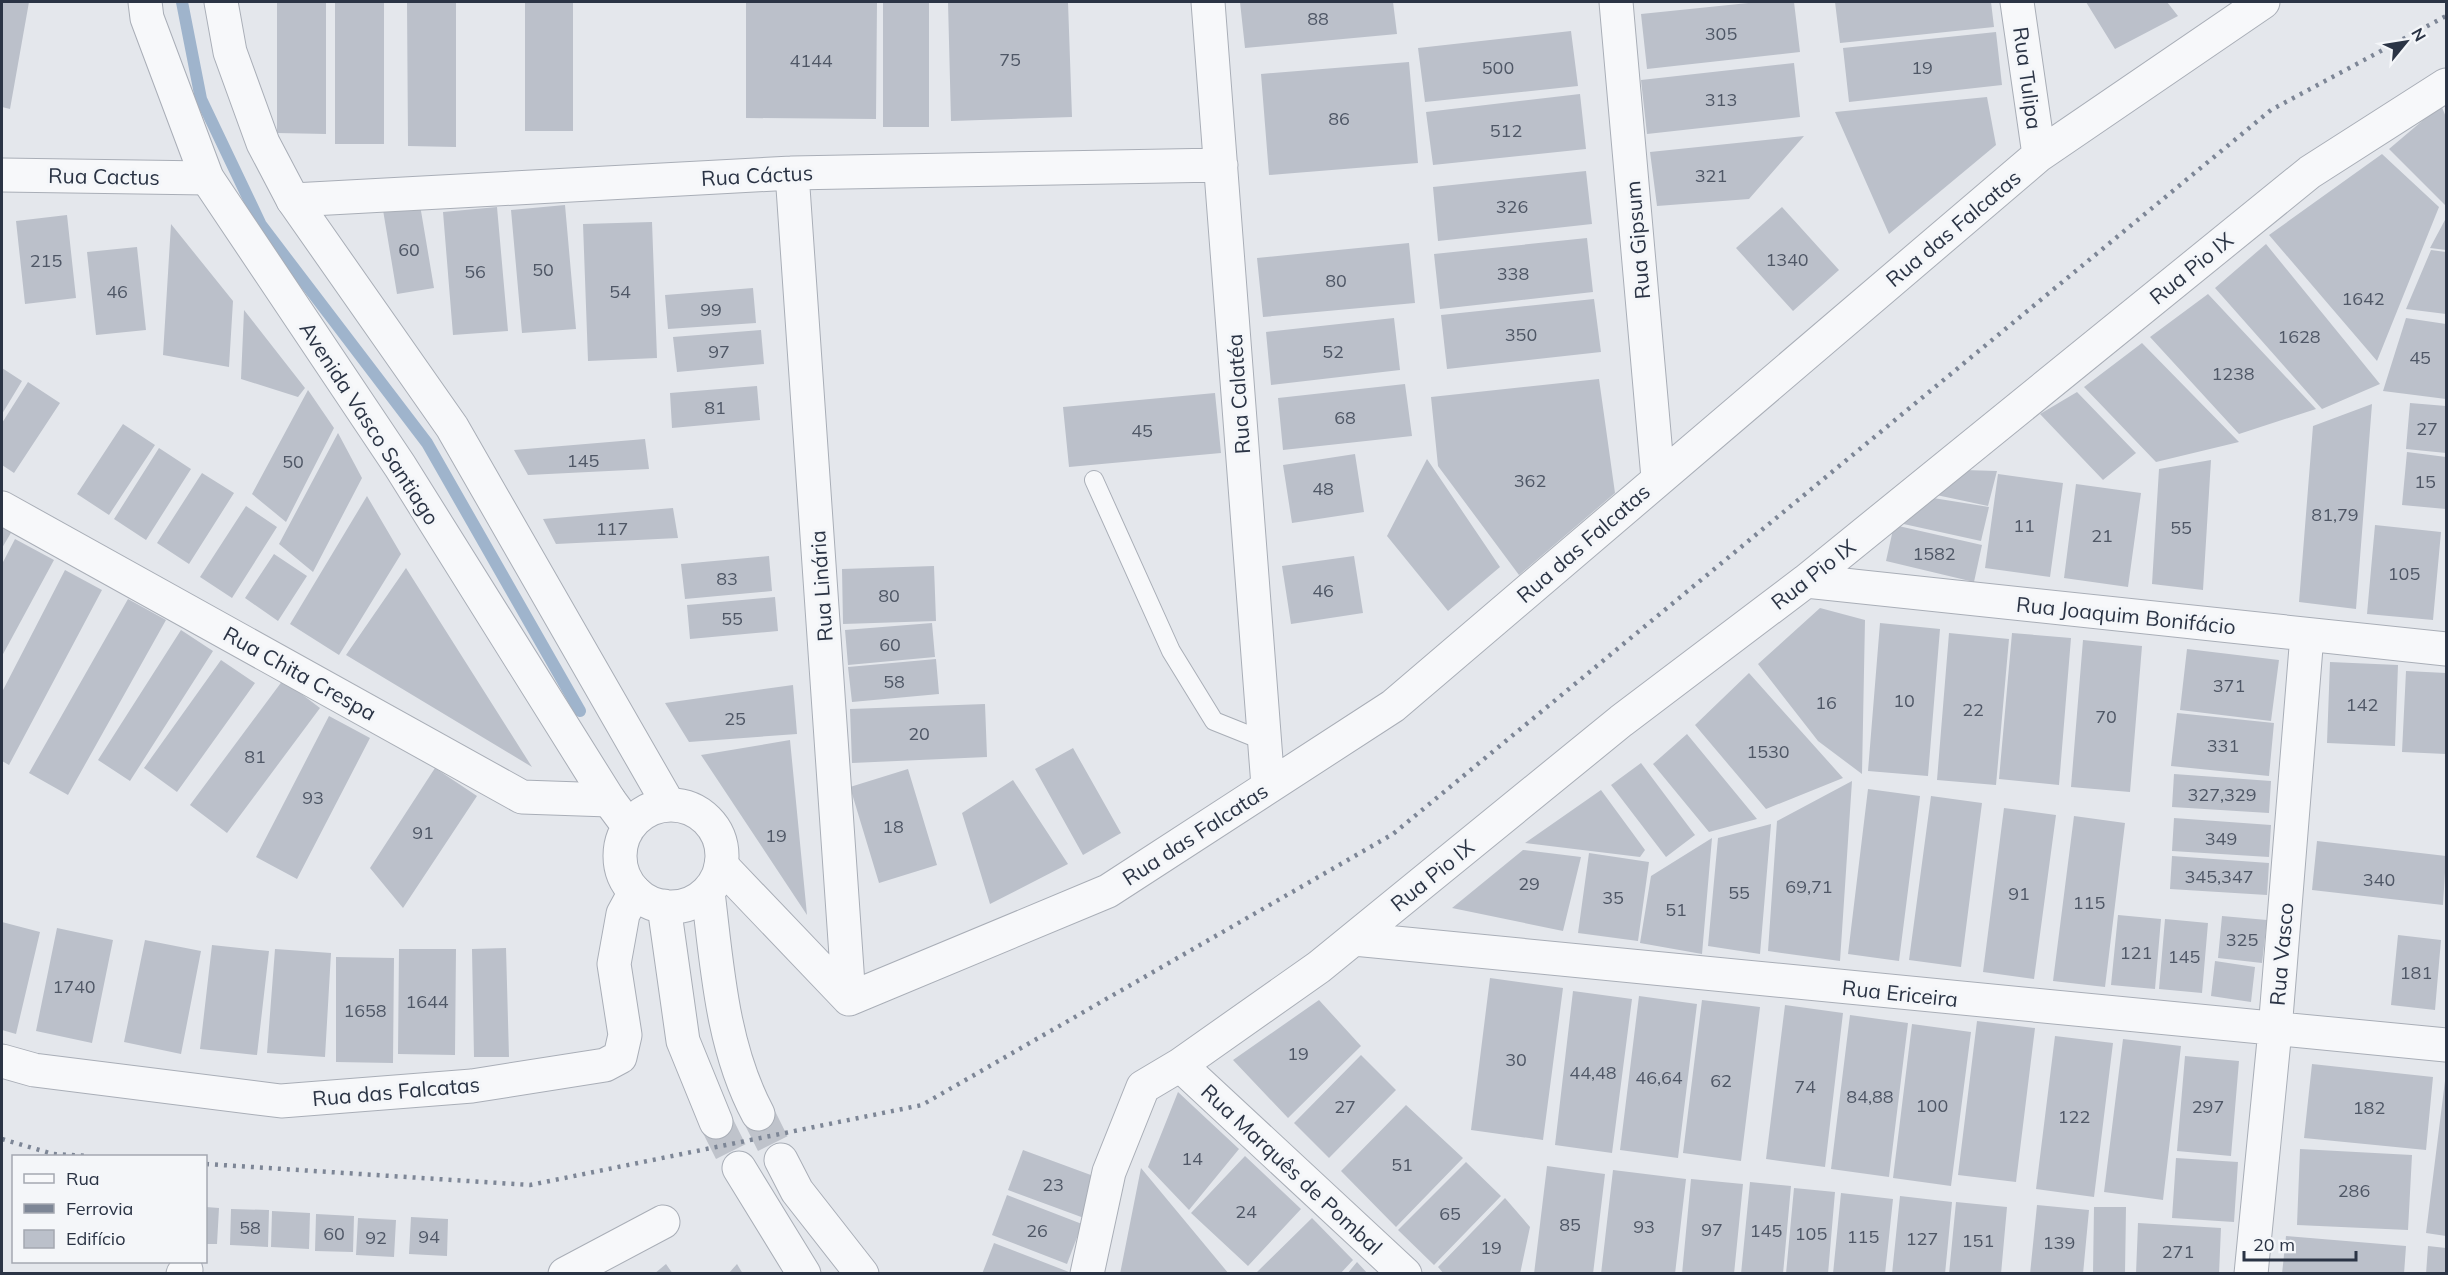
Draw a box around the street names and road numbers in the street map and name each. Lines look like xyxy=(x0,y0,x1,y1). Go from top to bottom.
street label: Rua Tulipa xyxy=(2008,25,2048,131)
street label: Rua Cáctus xyxy=(700,159,814,191)
street label: Rua Cactus xyxy=(48,162,160,190)
street label: Rua das Falcatas xyxy=(1880,164,2026,292)
street label: Rua Gipsum xyxy=(1619,180,1655,300)
street label: Rua Pio IX xyxy=(2144,226,2238,310)
street label: Avenida Vasco Santiago xyxy=(295,317,445,529)
street label: Rua Calatéa xyxy=(1221,333,1255,455)
street label: Rua das Falcatas xyxy=(1511,478,1655,608)
street label: Rua Linária xyxy=(804,530,838,642)
street label: Rua Pio IX xyxy=(1766,533,1861,615)
street label: Rua Joaquim Bonifácio xyxy=(2015,591,2237,639)
street label: Rua Chita Crespa xyxy=(219,620,381,726)
street label: Rua das Falcatas xyxy=(1117,777,1273,891)
street label: Rua Pio IX xyxy=(1385,833,1479,917)
street label: Rua Vasco xyxy=(2264,901,2298,1007)
street label: Rua Ericeira xyxy=(1841,974,1959,1012)
street label: Rua das Falcatas xyxy=(311,1071,481,1111)
street label: Rua Marquês de Pombal xyxy=(1196,1078,1388,1260)

